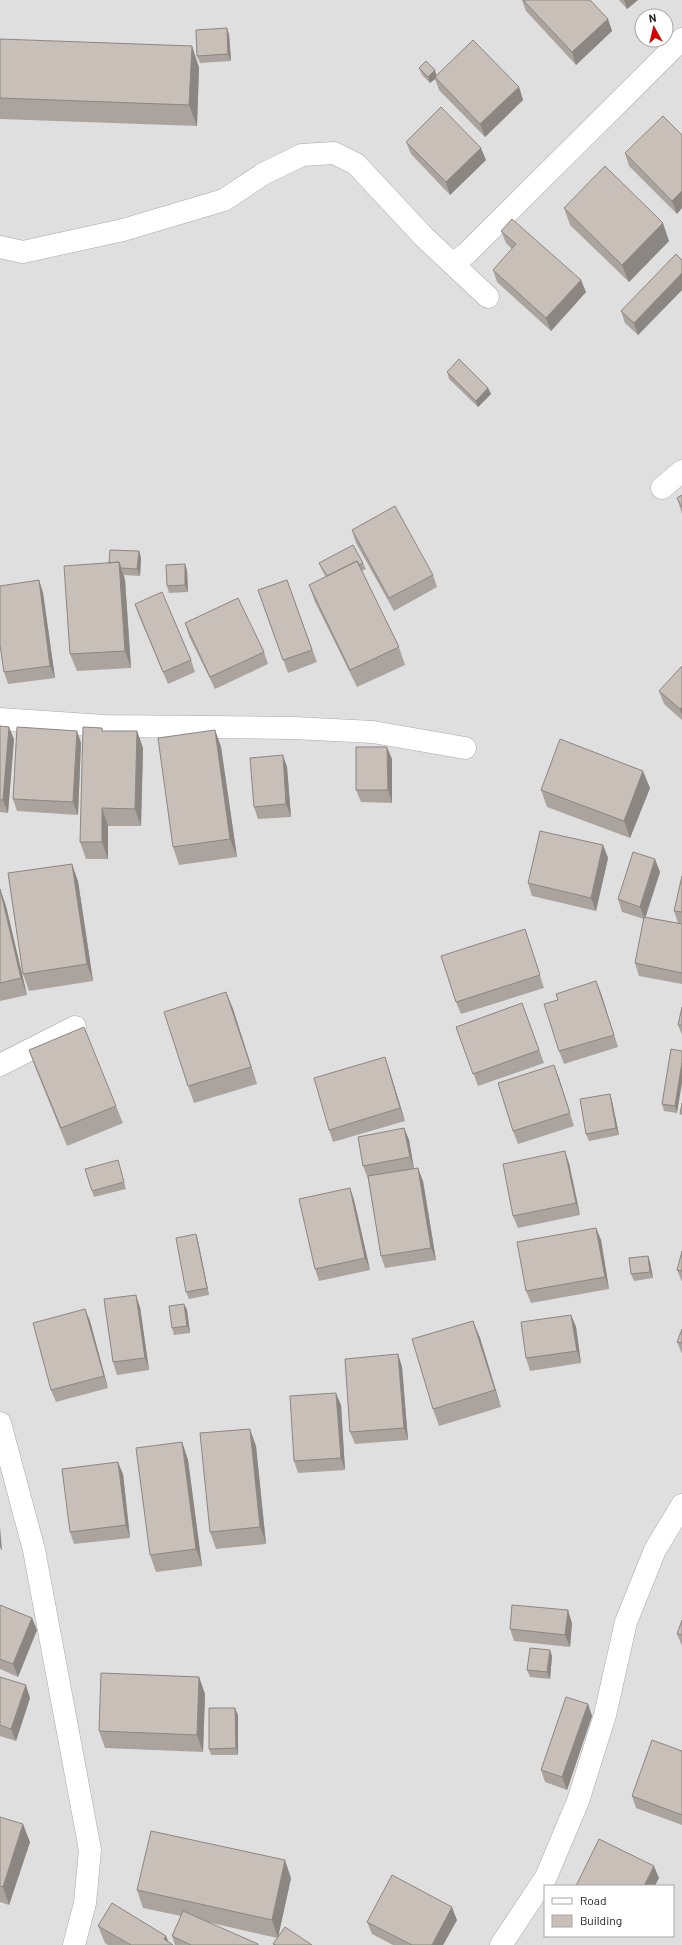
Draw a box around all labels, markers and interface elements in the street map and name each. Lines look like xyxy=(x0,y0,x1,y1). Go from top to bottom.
north arrow xyxy=(634,8,674,48)
text: N xyxy=(648,11,657,25)
legend xyxy=(544,1885,674,1937)
text: Road xyxy=(580,1893,607,1907)
text: Building xyxy=(580,1913,622,1927)

